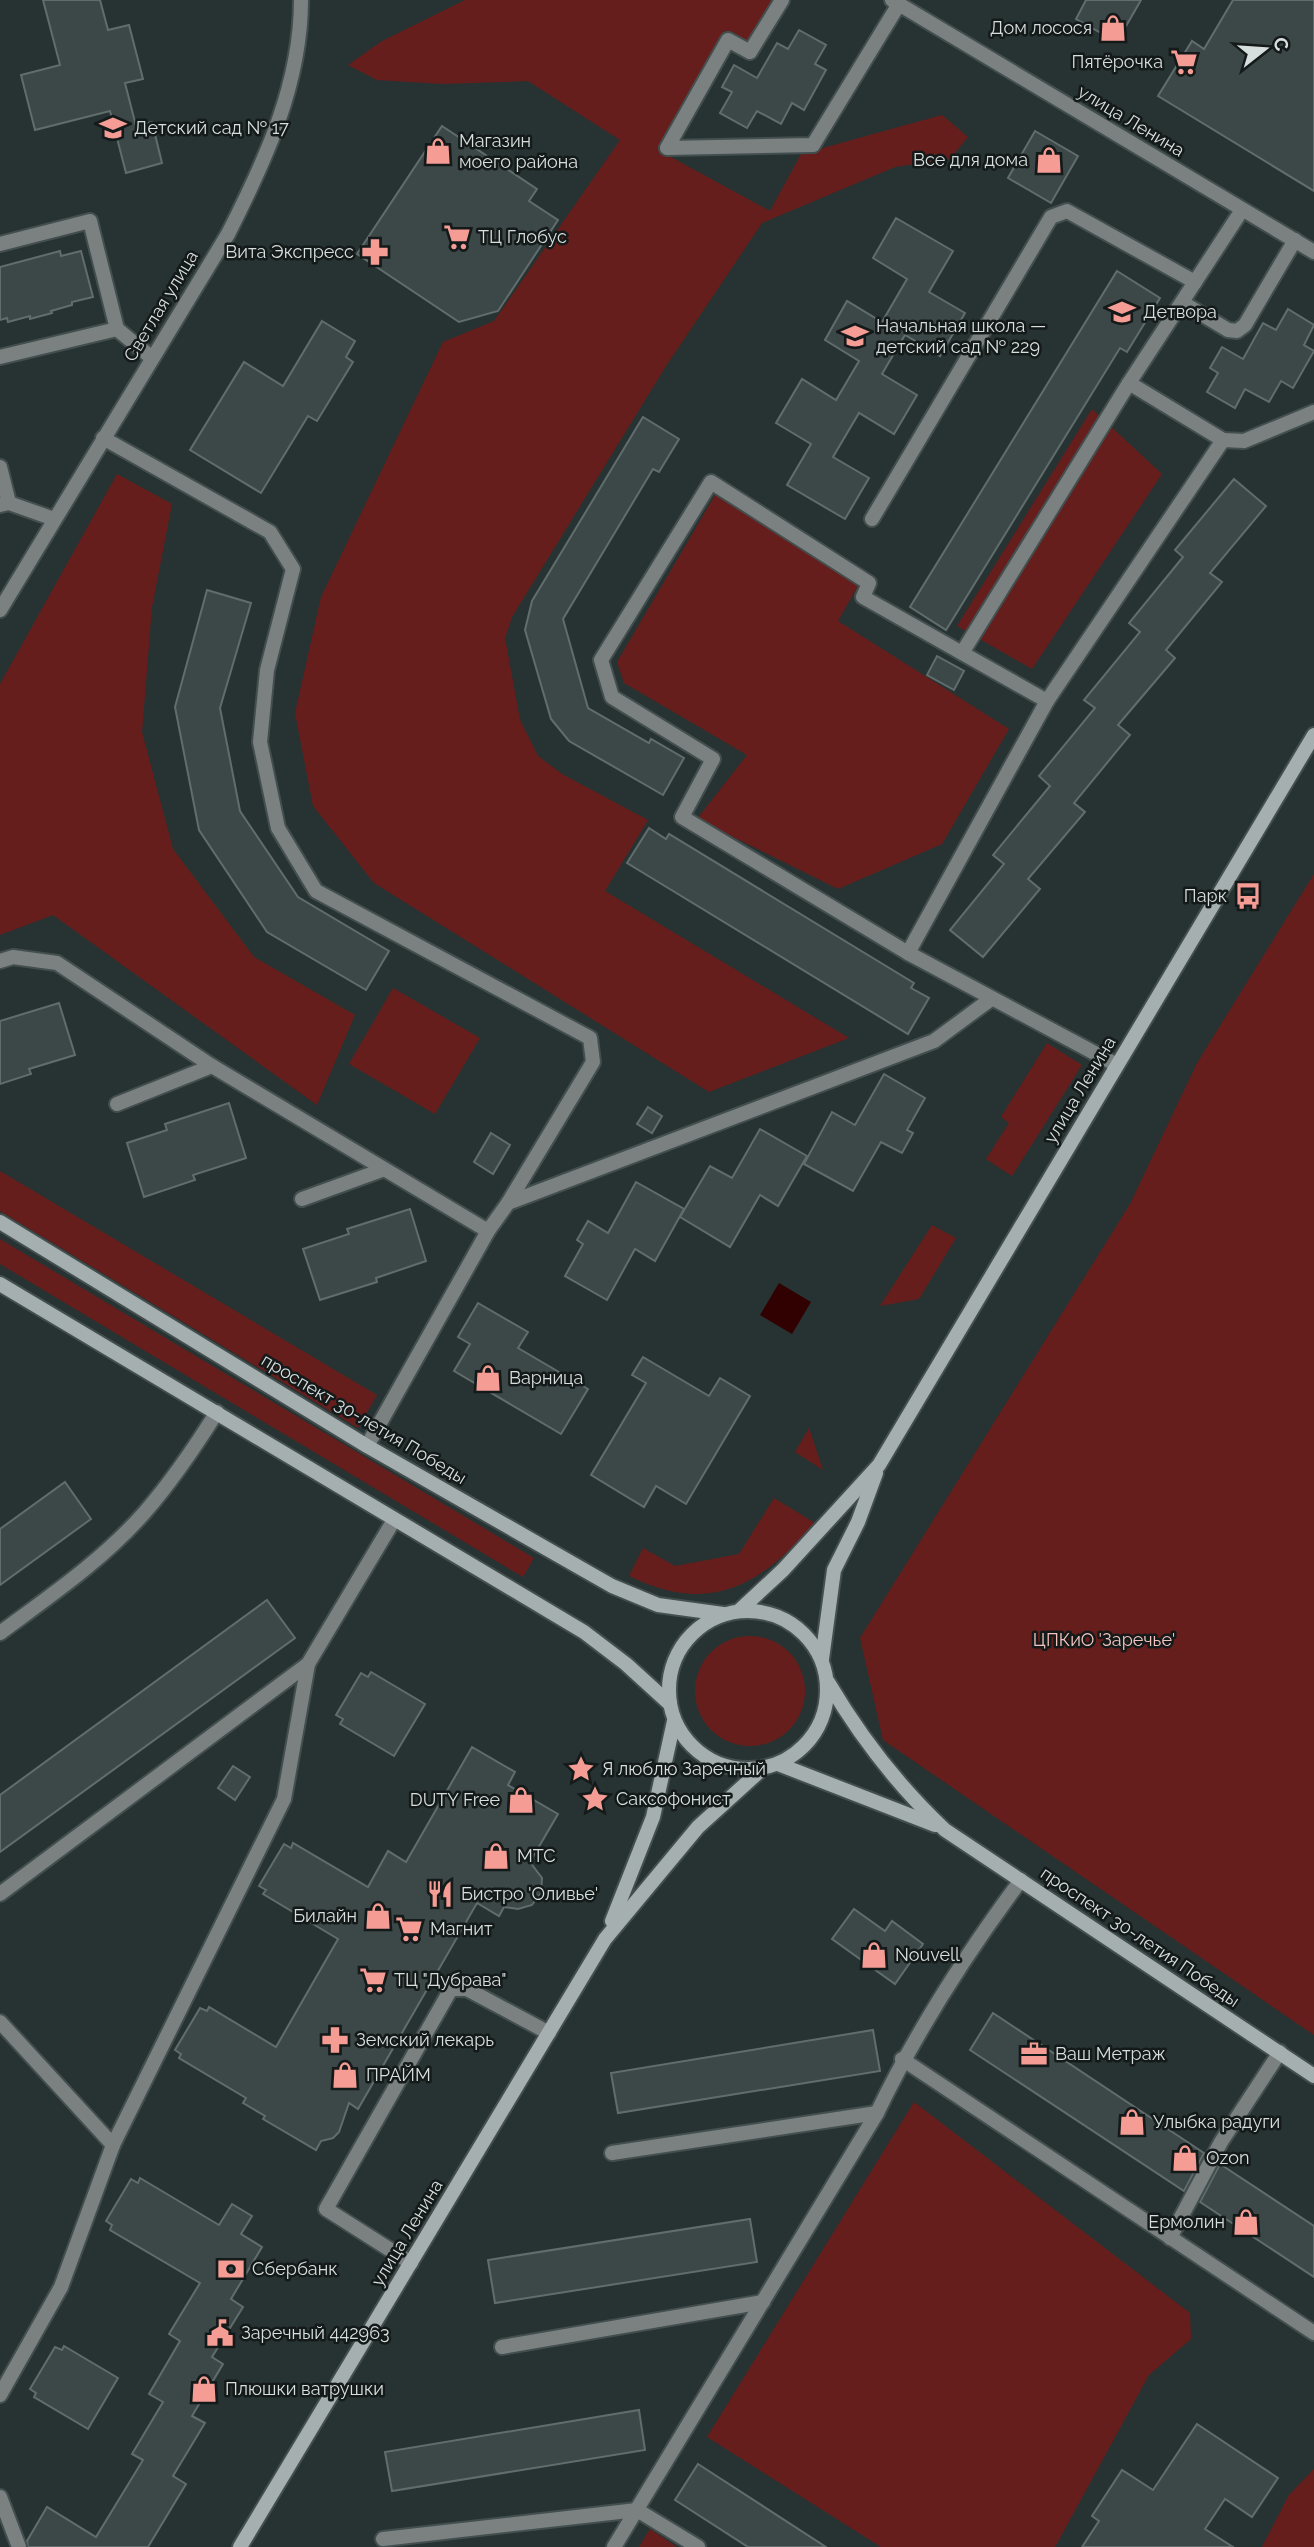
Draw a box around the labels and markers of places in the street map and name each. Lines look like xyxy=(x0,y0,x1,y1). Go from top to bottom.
shop icon: Дом лосося xyxy=(1098,13,1128,43)
place label: Дом лосося xyxy=(990,17,1092,38)
supermarket icon: Пятёрочка xyxy=(1169,47,1199,77)
place label: Пятёрочка xyxy=(1071,51,1163,72)
school or university icon: Детский сад № 17 xyxy=(98,113,128,143)
place label: Детский сад № 17 xyxy=(134,117,289,138)
place label: Магазин моего района xyxy=(459,130,578,172)
shop icon: Магазин моего района xyxy=(423,136,453,166)
shop icon: Все для дома xyxy=(1034,145,1064,175)
place label: Все для дома xyxy=(913,149,1028,170)
supermarket icon: ТЦ Глобус xyxy=(442,222,472,252)
place label: ТЦ Глобус xyxy=(478,226,567,247)
pharmacy icon: Вита Экспресс xyxy=(360,237,390,267)
place label: Вита Экспресс xyxy=(225,241,354,262)
school or university icon: Детвора xyxy=(1107,297,1137,327)
place label: Детвора xyxy=(1143,301,1217,322)
place label: Начальная школа — детский сад № 229 xyxy=(876,315,1046,357)
school or university icon: Начальная школа — детский сад № 229 xyxy=(840,321,870,351)
bus stop icon: Парк xyxy=(1233,881,1263,911)
place label: Парк xyxy=(1184,885,1227,906)
shop icon: Варница xyxy=(473,1363,503,1393)
place label: Варница xyxy=(509,1367,583,1388)
place icon: Я люблю Заречный xyxy=(566,1754,596,1784)
place label: Я люблю Заречный xyxy=(602,1758,766,1779)
place icon: Саксофонист xyxy=(580,1784,610,1814)
shop icon: DUTY Free xyxy=(506,1785,536,1815)
place label: Саксофонист xyxy=(616,1788,731,1809)
place label: DUTY Free xyxy=(410,1789,500,1810)
shop icon: МТС xyxy=(481,1841,511,1871)
place label: МТС xyxy=(517,1845,556,1866)
restaurant icon: Бистро 'Оливье' xyxy=(425,1879,455,1909)
place label: Бистро 'Оливье' xyxy=(461,1883,598,1904)
shop icon: Билайн xyxy=(363,1901,393,1931)
place label: Билайн xyxy=(293,1905,357,1926)
supermarket icon: Магнит xyxy=(394,1914,424,1944)
place label: Магнит xyxy=(430,1918,493,1939)
shop icon: Nouvell xyxy=(859,1940,889,1970)
place label: Nouvell xyxy=(895,1944,960,1965)
supermarket icon: ТЦ "Дубрава" xyxy=(358,1965,388,1995)
place label: ТЦ "Дубрава" xyxy=(394,1969,506,1990)
pharmacy icon: Земский лекарь xyxy=(320,2025,350,2055)
place label: Земский лекарь xyxy=(356,2029,494,2050)
office icon: Ваш Метраж xyxy=(1019,2039,1049,2069)
place label: Ваш Метраж xyxy=(1055,2043,1166,2064)
shop icon: ПРАЙМ xyxy=(330,2060,360,2090)
place label: ПРАЙМ xyxy=(366,2064,431,2085)
shop icon: Улыбка радуги xyxy=(1117,2107,1147,2137)
place label: Улыбка радуги xyxy=(1153,2111,1280,2132)
shop icon: Ozon xyxy=(1170,2143,1200,2173)
place label: Ozon xyxy=(1206,2147,1249,2168)
shop icon: Ермолин xyxy=(1231,2207,1261,2237)
place label: Ермолин xyxy=(1148,2211,1225,2232)
bank icon: Сбербанк xyxy=(216,2254,246,2284)
place label: Сбербанк xyxy=(252,2258,338,2279)
public building icon: Заречный 442963 xyxy=(205,2318,235,2348)
place label: Заречный 442963 xyxy=(241,2322,390,2343)
shop icon: Плюшки ватрушки xyxy=(189,2374,219,2404)
place label: Плюшки ватрушки xyxy=(225,2378,384,2399)

